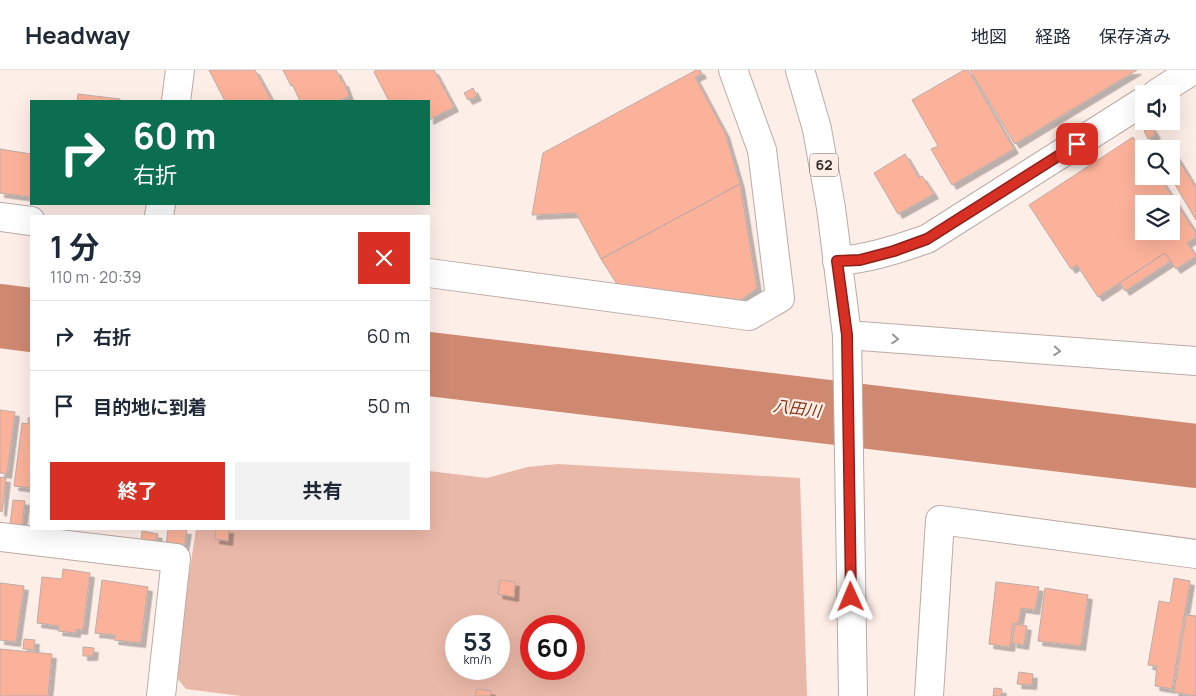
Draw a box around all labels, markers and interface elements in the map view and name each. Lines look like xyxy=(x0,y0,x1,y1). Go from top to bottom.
text: Headway xyxy=(25,18,130,51)
text: 地図 xyxy=(971,24,1007,48)
text: 経路 xyxy=(1035,24,1071,48)
text: 保存済み xyxy=(1099,24,1171,48)
map controls xyxy=(1135,85,1180,240)
button: sound xyxy=(1135,85,1180,130)
text: 60 m xyxy=(133,112,216,160)
icon: right xyxy=(50,120,115,185)
pin xyxy=(1056,123,1098,165)
icon: arrive xyxy=(1063,130,1091,158)
button: search xyxy=(1135,140,1180,185)
road number: 62 xyxy=(810,154,838,176)
text: 右折 xyxy=(133,160,177,190)
button: layers xyxy=(1135,195,1180,240)
text: 1 分 xyxy=(50,226,99,267)
button: close xyxy=(358,232,410,284)
text: 110 m · 20:39 xyxy=(50,266,141,288)
icon: right xyxy=(50,322,78,350)
text: 60 m xyxy=(367,323,410,349)
text: 右折 xyxy=(93,324,131,350)
one-way arrow xyxy=(892,333,900,344)
one-way arrow xyxy=(1054,345,1062,356)
icon: arrive xyxy=(50,392,78,420)
text: 50 m xyxy=(368,393,410,419)
text: 目的地に到着 xyxy=(93,394,207,420)
water label: 八田川 xyxy=(772,394,824,422)
button: 終了 xyxy=(50,462,225,520)
button: 共有 xyxy=(235,462,410,520)
position arrow xyxy=(824,570,876,622)
speed limit sign: 60 xyxy=(520,615,585,680)
text: 53 xyxy=(463,624,492,659)
text: km/h xyxy=(464,651,491,668)

